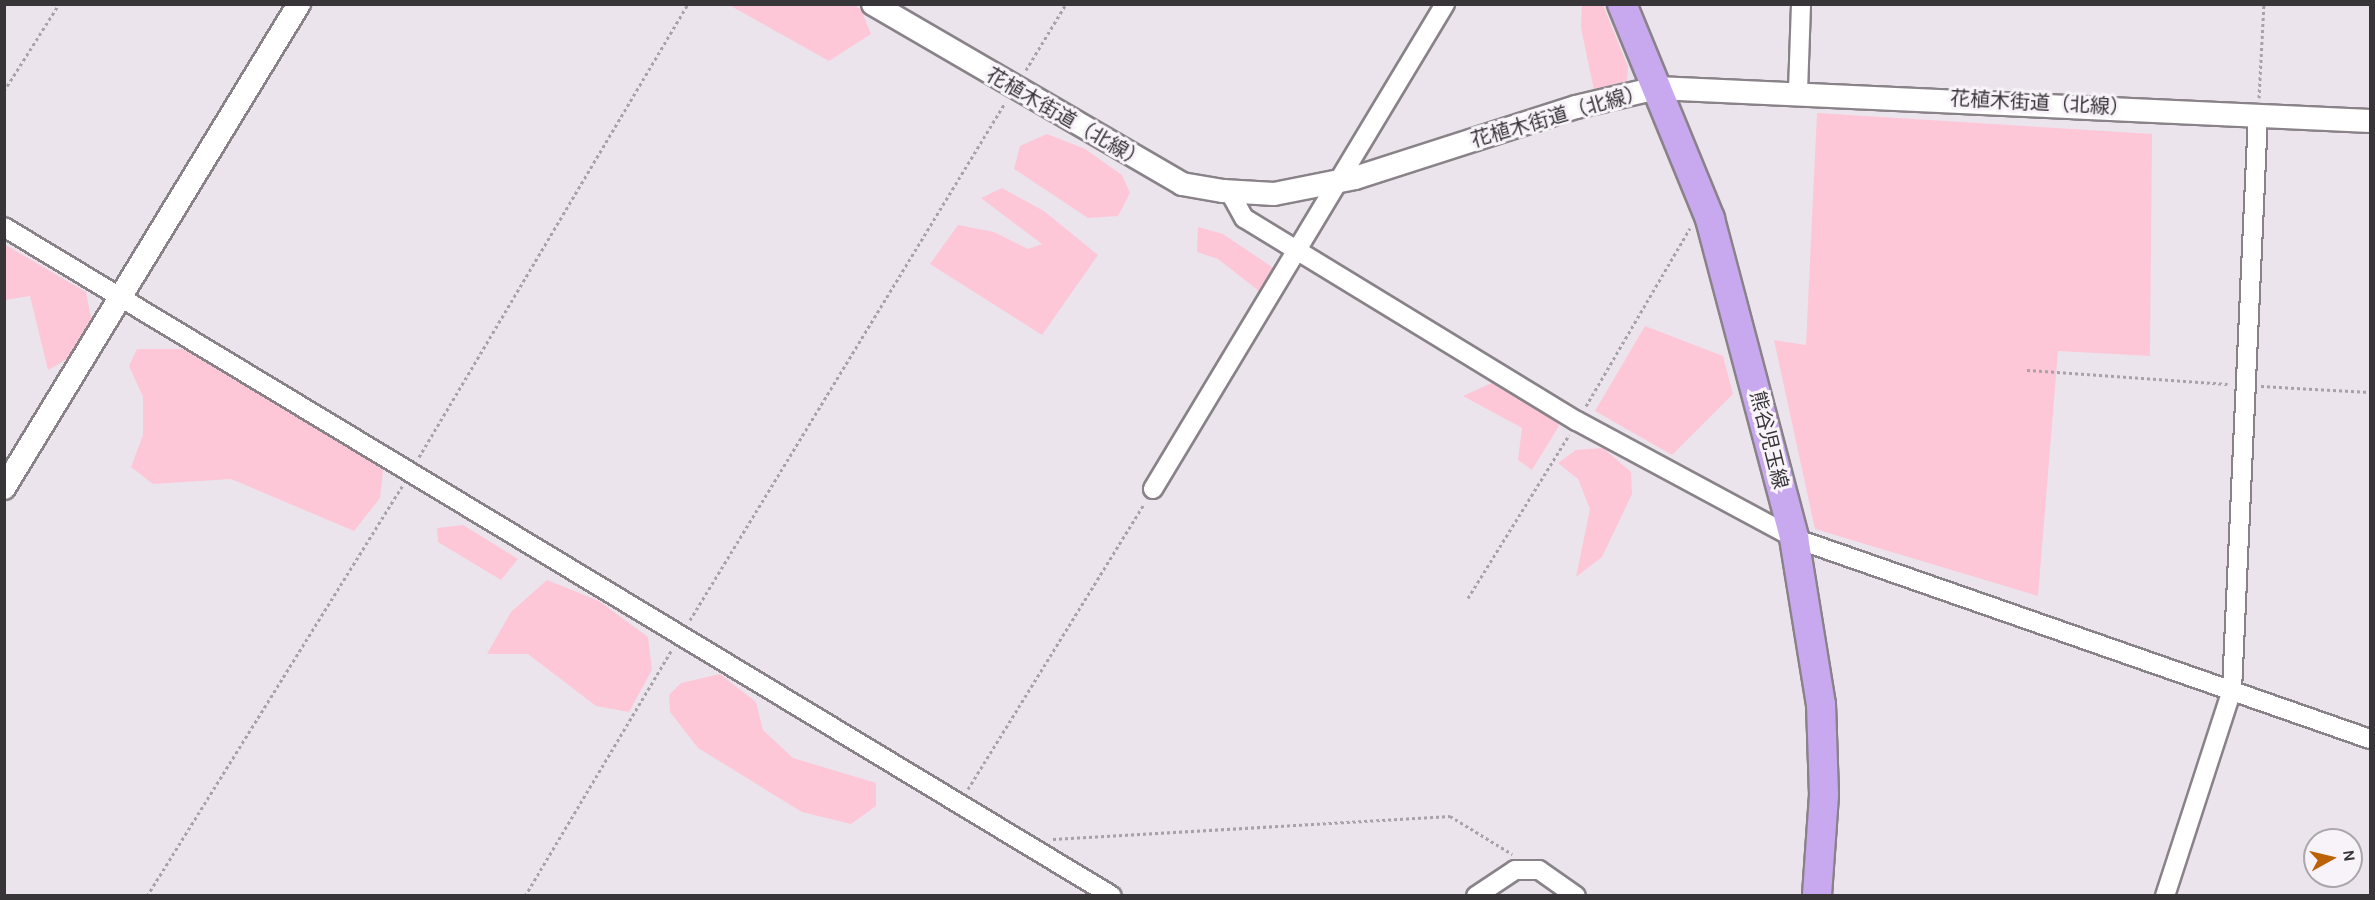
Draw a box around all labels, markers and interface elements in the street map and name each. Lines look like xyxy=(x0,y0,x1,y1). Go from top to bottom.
street label: 花植木街道（北線） xyxy=(982,63,1150,173)
street label: 花植木街道（北線） xyxy=(1468,80,1648,152)
street label: 花植木街道（北線） xyxy=(1949,86,2131,120)
street label: 熊谷児玉線 xyxy=(1745,389,1793,491)
north arrow xyxy=(2303,828,2363,888)
text: N xyxy=(2339,849,2360,863)

